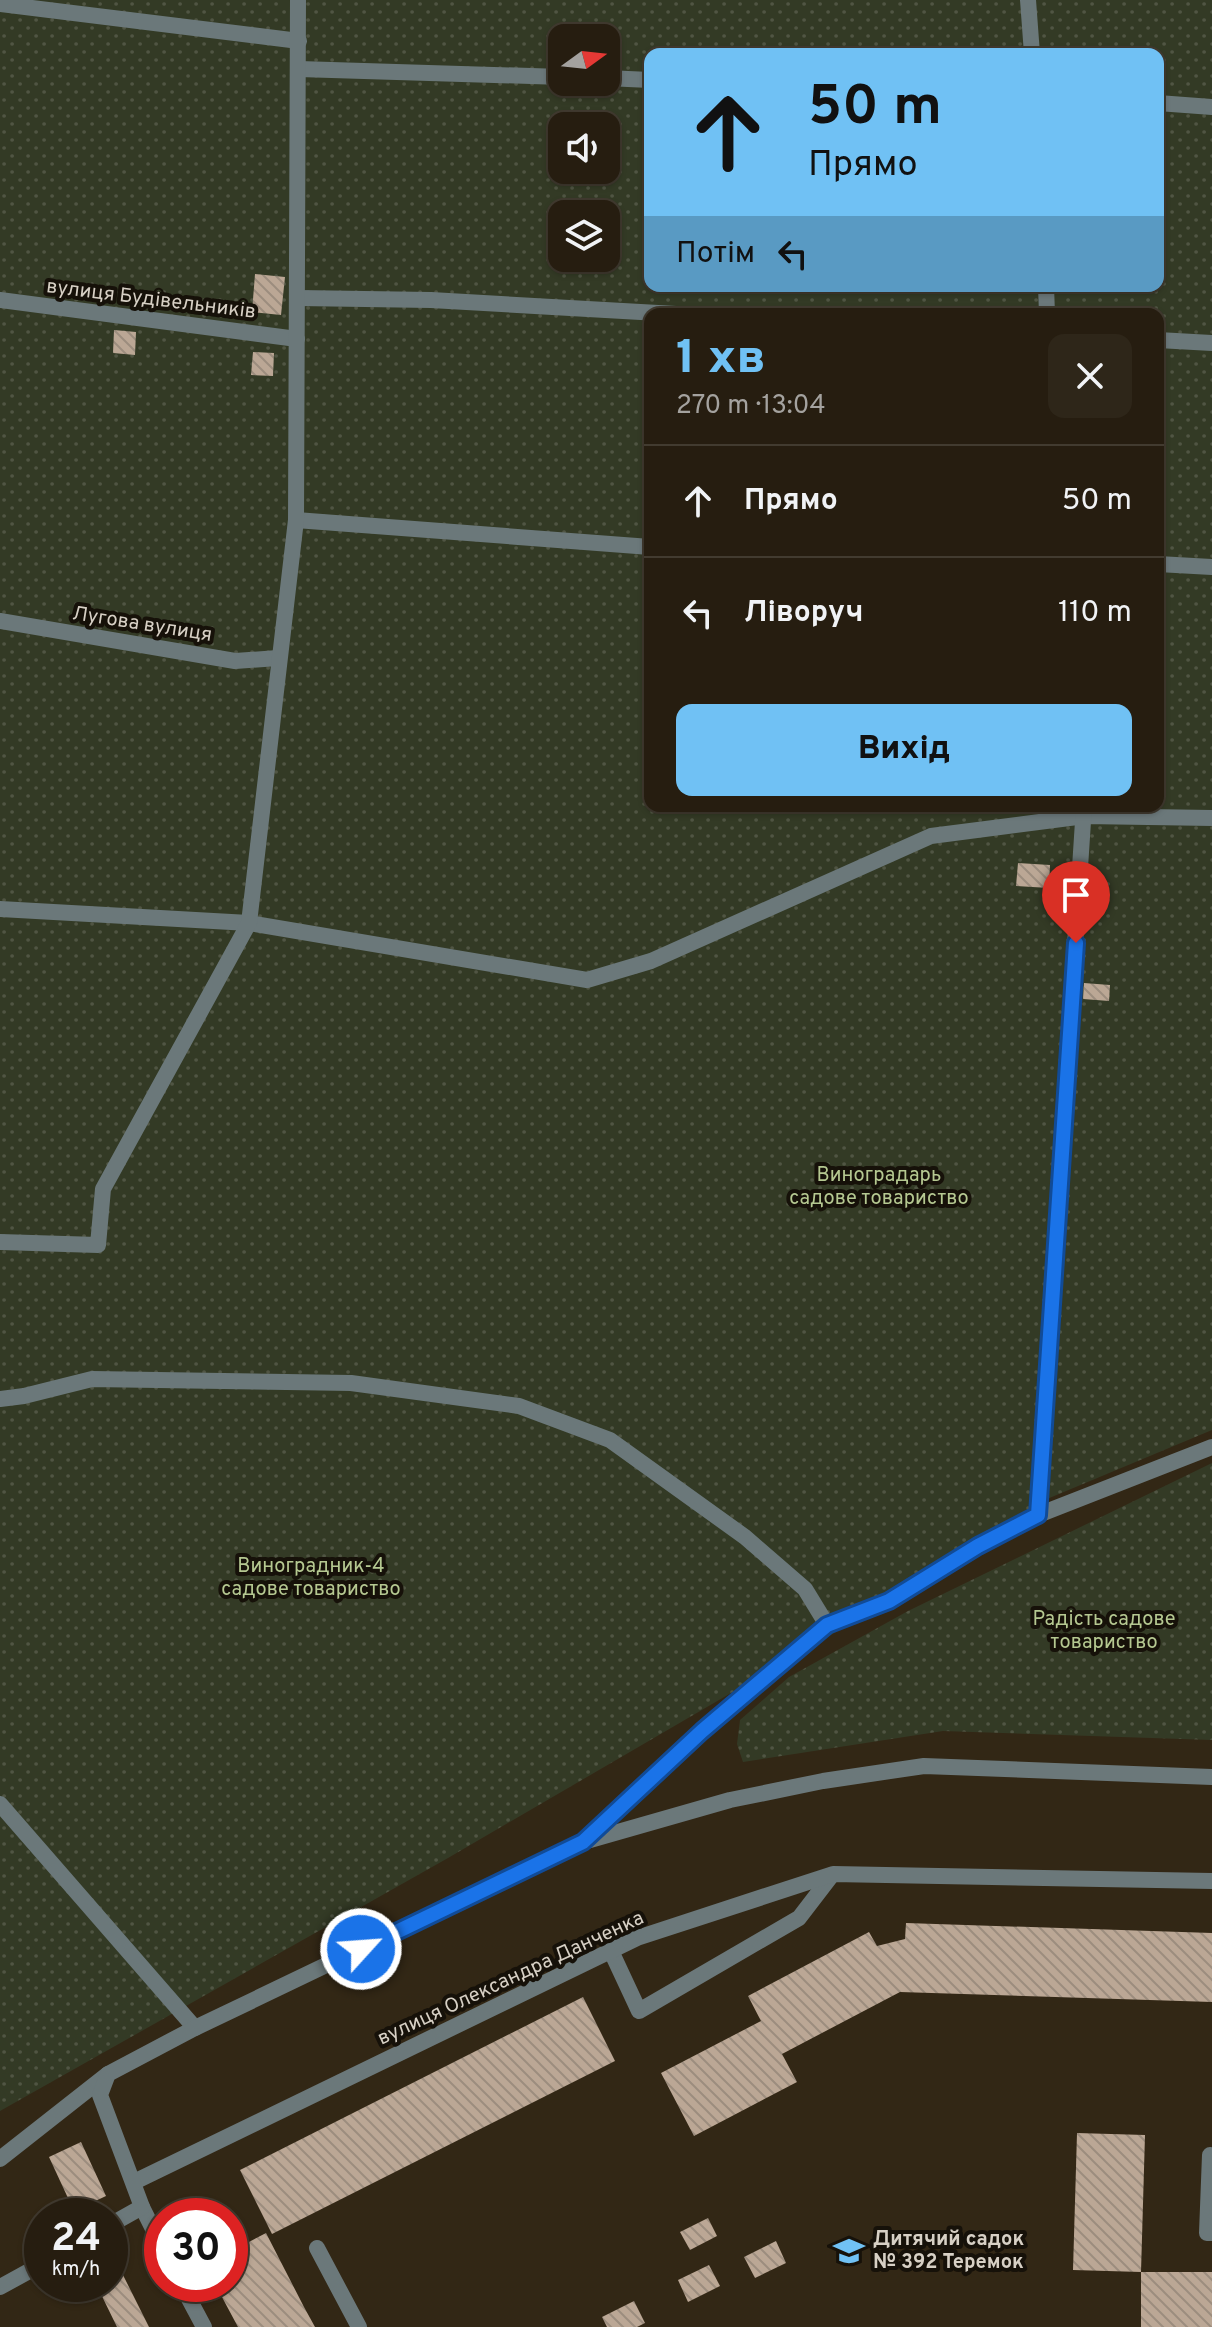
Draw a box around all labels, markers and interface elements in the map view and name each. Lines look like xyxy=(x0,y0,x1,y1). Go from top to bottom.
north arrow xyxy=(548,24,620,96)
map controls xyxy=(548,24,620,272)
text: 50 m xyxy=(808,74,942,144)
icon: ahead xyxy=(676,80,780,184)
button: sound xyxy=(548,112,620,184)
text: Прямо xyxy=(808,143,918,189)
button: layers xyxy=(548,200,620,272)
icon: left xyxy=(771,232,815,276)
text: Потім xyxy=(676,236,755,273)
street label: вулиця Будівельників xyxy=(45,274,257,326)
text: 1 хв xyxy=(676,330,766,390)
button: close xyxy=(1048,334,1132,418)
text: 270 m · 13:04 xyxy=(676,390,826,423)
icon: ahead xyxy=(676,479,720,523)
text: Прямо xyxy=(744,483,838,520)
text: 50 m xyxy=(1062,483,1132,520)
icon: left xyxy=(676,591,720,635)
text: Ліворуч xyxy=(744,595,863,632)
text: 110 m xyxy=(1058,595,1132,632)
street label: Лугова вулиця xyxy=(70,601,214,649)
button: Вихід xyxy=(676,704,1132,796)
pin xyxy=(1042,861,1110,943)
icon: arrive xyxy=(1054,873,1098,917)
park label: Виноградарь садове товариство xyxy=(789,1163,969,1212)
park label: Виноградник-4 садове товариство xyxy=(221,1554,401,1603)
park label: Радість садове товариство xyxy=(1032,1607,1176,1656)
street label: вулиця Олександра Данченка xyxy=(374,1906,648,2052)
position arrow xyxy=(319,1907,403,1991)
speed limit sign: 30 xyxy=(144,2198,248,2302)
text: 24 xyxy=(51,2215,101,2265)
place label: Дитячий садок № 392 Теремок xyxy=(873,2227,1025,2276)
school or university icon: Дитячий садок № 392 Теремок xyxy=(832,2234,866,2268)
text: km/h xyxy=(52,2257,100,2283)

